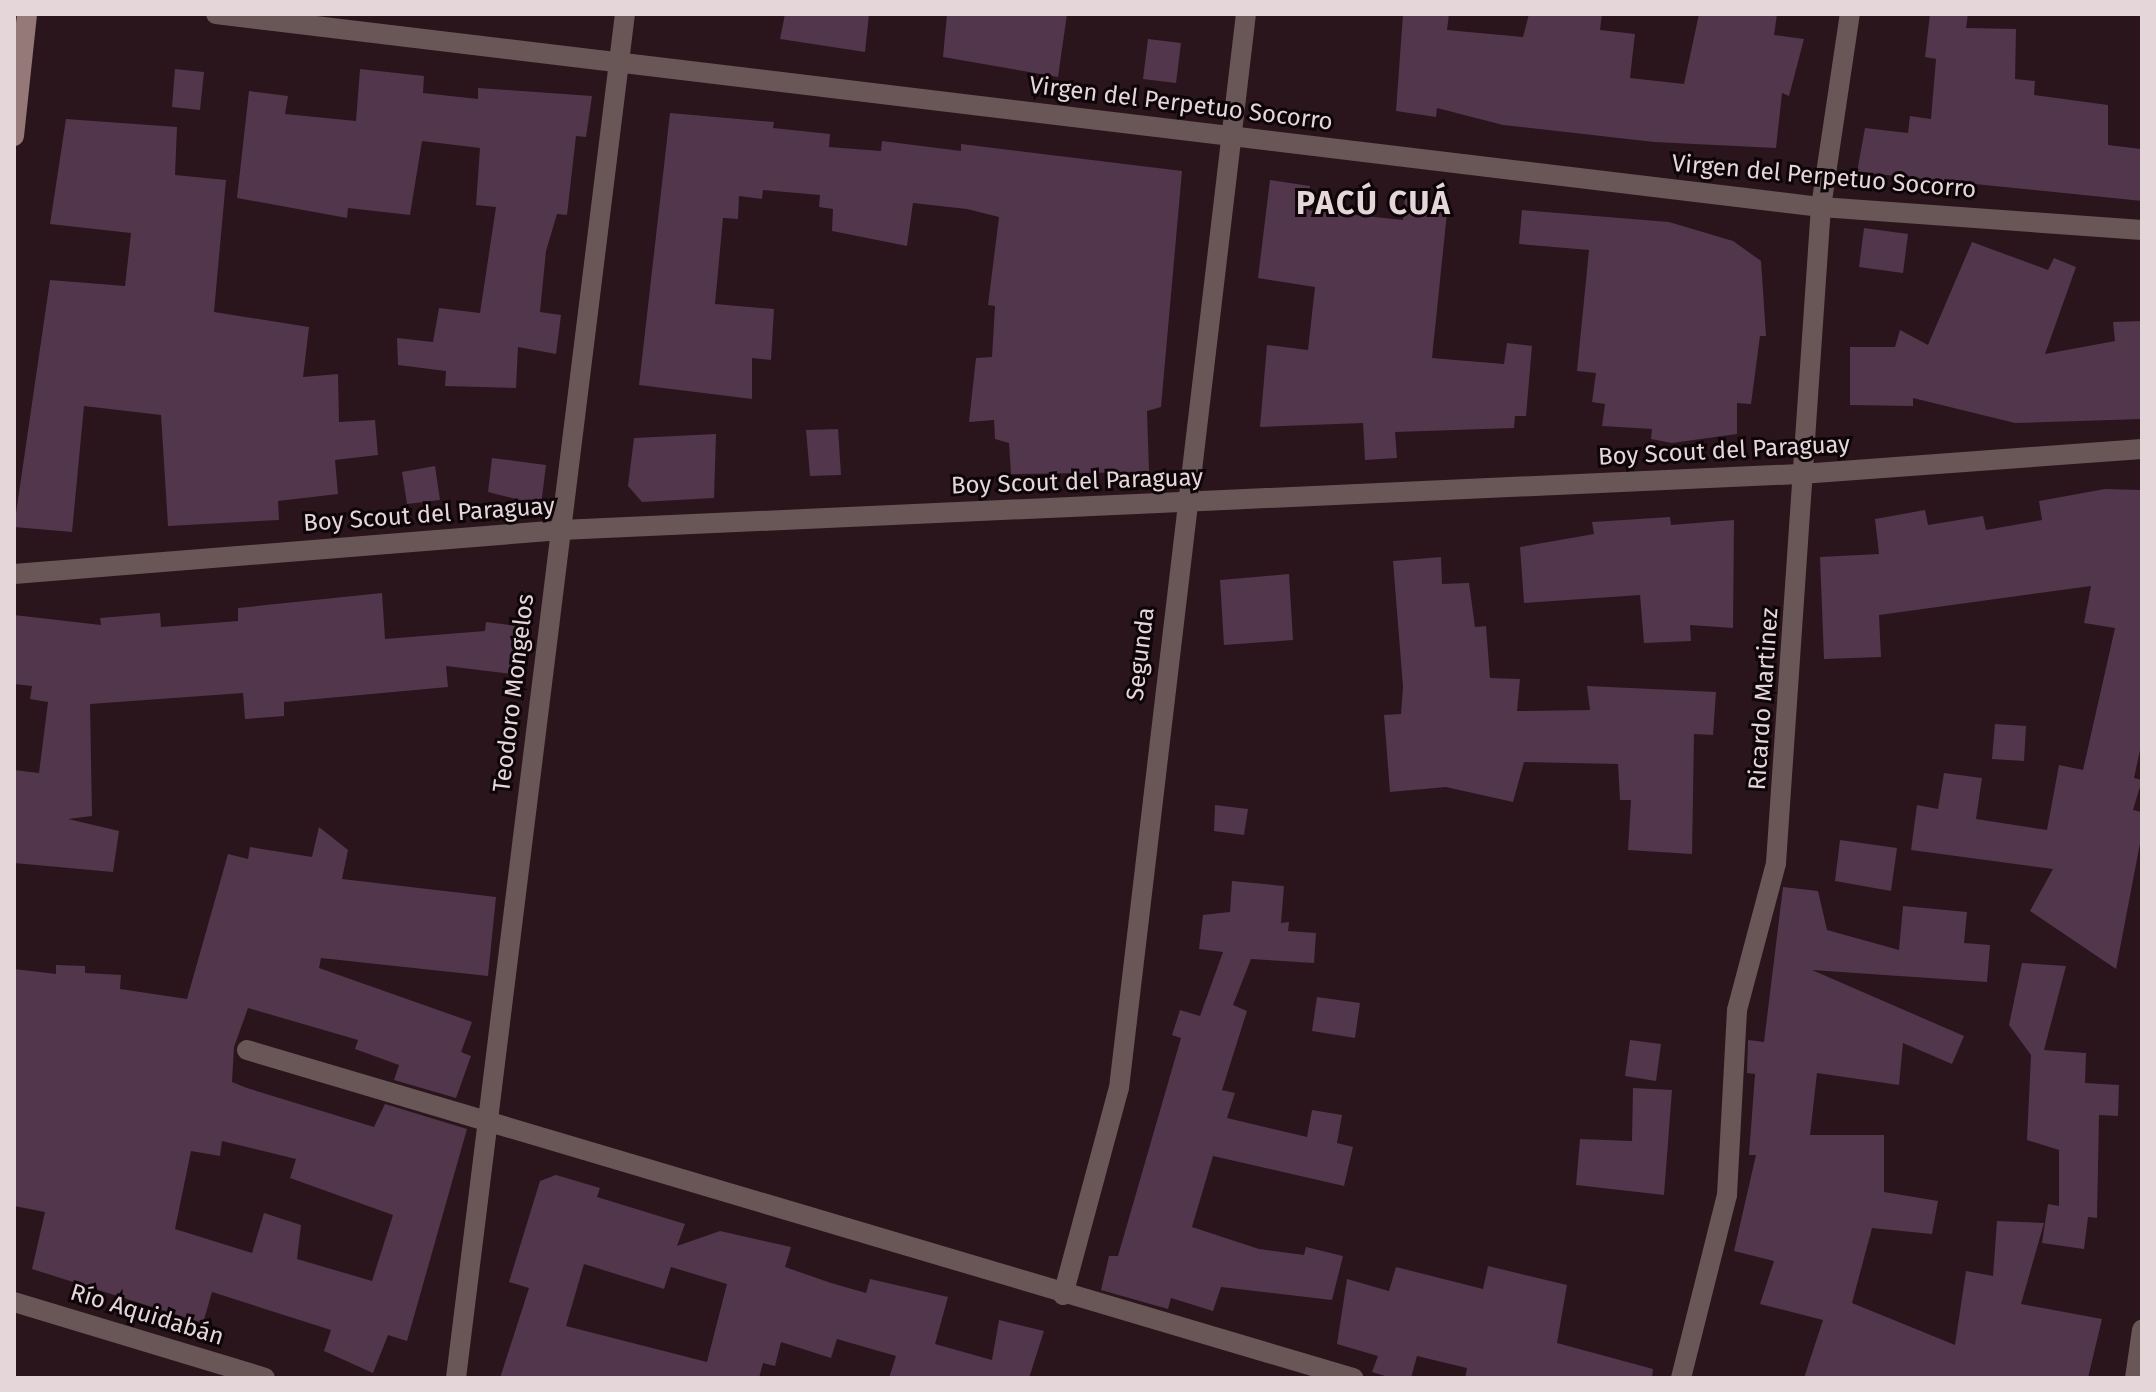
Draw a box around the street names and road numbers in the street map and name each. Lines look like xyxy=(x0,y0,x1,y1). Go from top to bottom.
street label: Virgen del Perpetuo Socorro xyxy=(1028,71,1334,137)
street label: Virgen del Perpetuo Socorro xyxy=(1671,149,1977,205)
street label: Boy Scout del Paraguay xyxy=(1597,430,1851,472)
street label: Boy Scout del Paraguay xyxy=(950,463,1204,501)
street label: Boy Scout del Paraguay xyxy=(302,492,556,538)
street label: Teodoro Mongelos xyxy=(488,592,540,794)
street label: Segunda xyxy=(1121,606,1161,702)
street label: Ricardo Martinez xyxy=(1743,607,1785,791)
street label: Río Aquidabán xyxy=(67,1278,227,1352)

